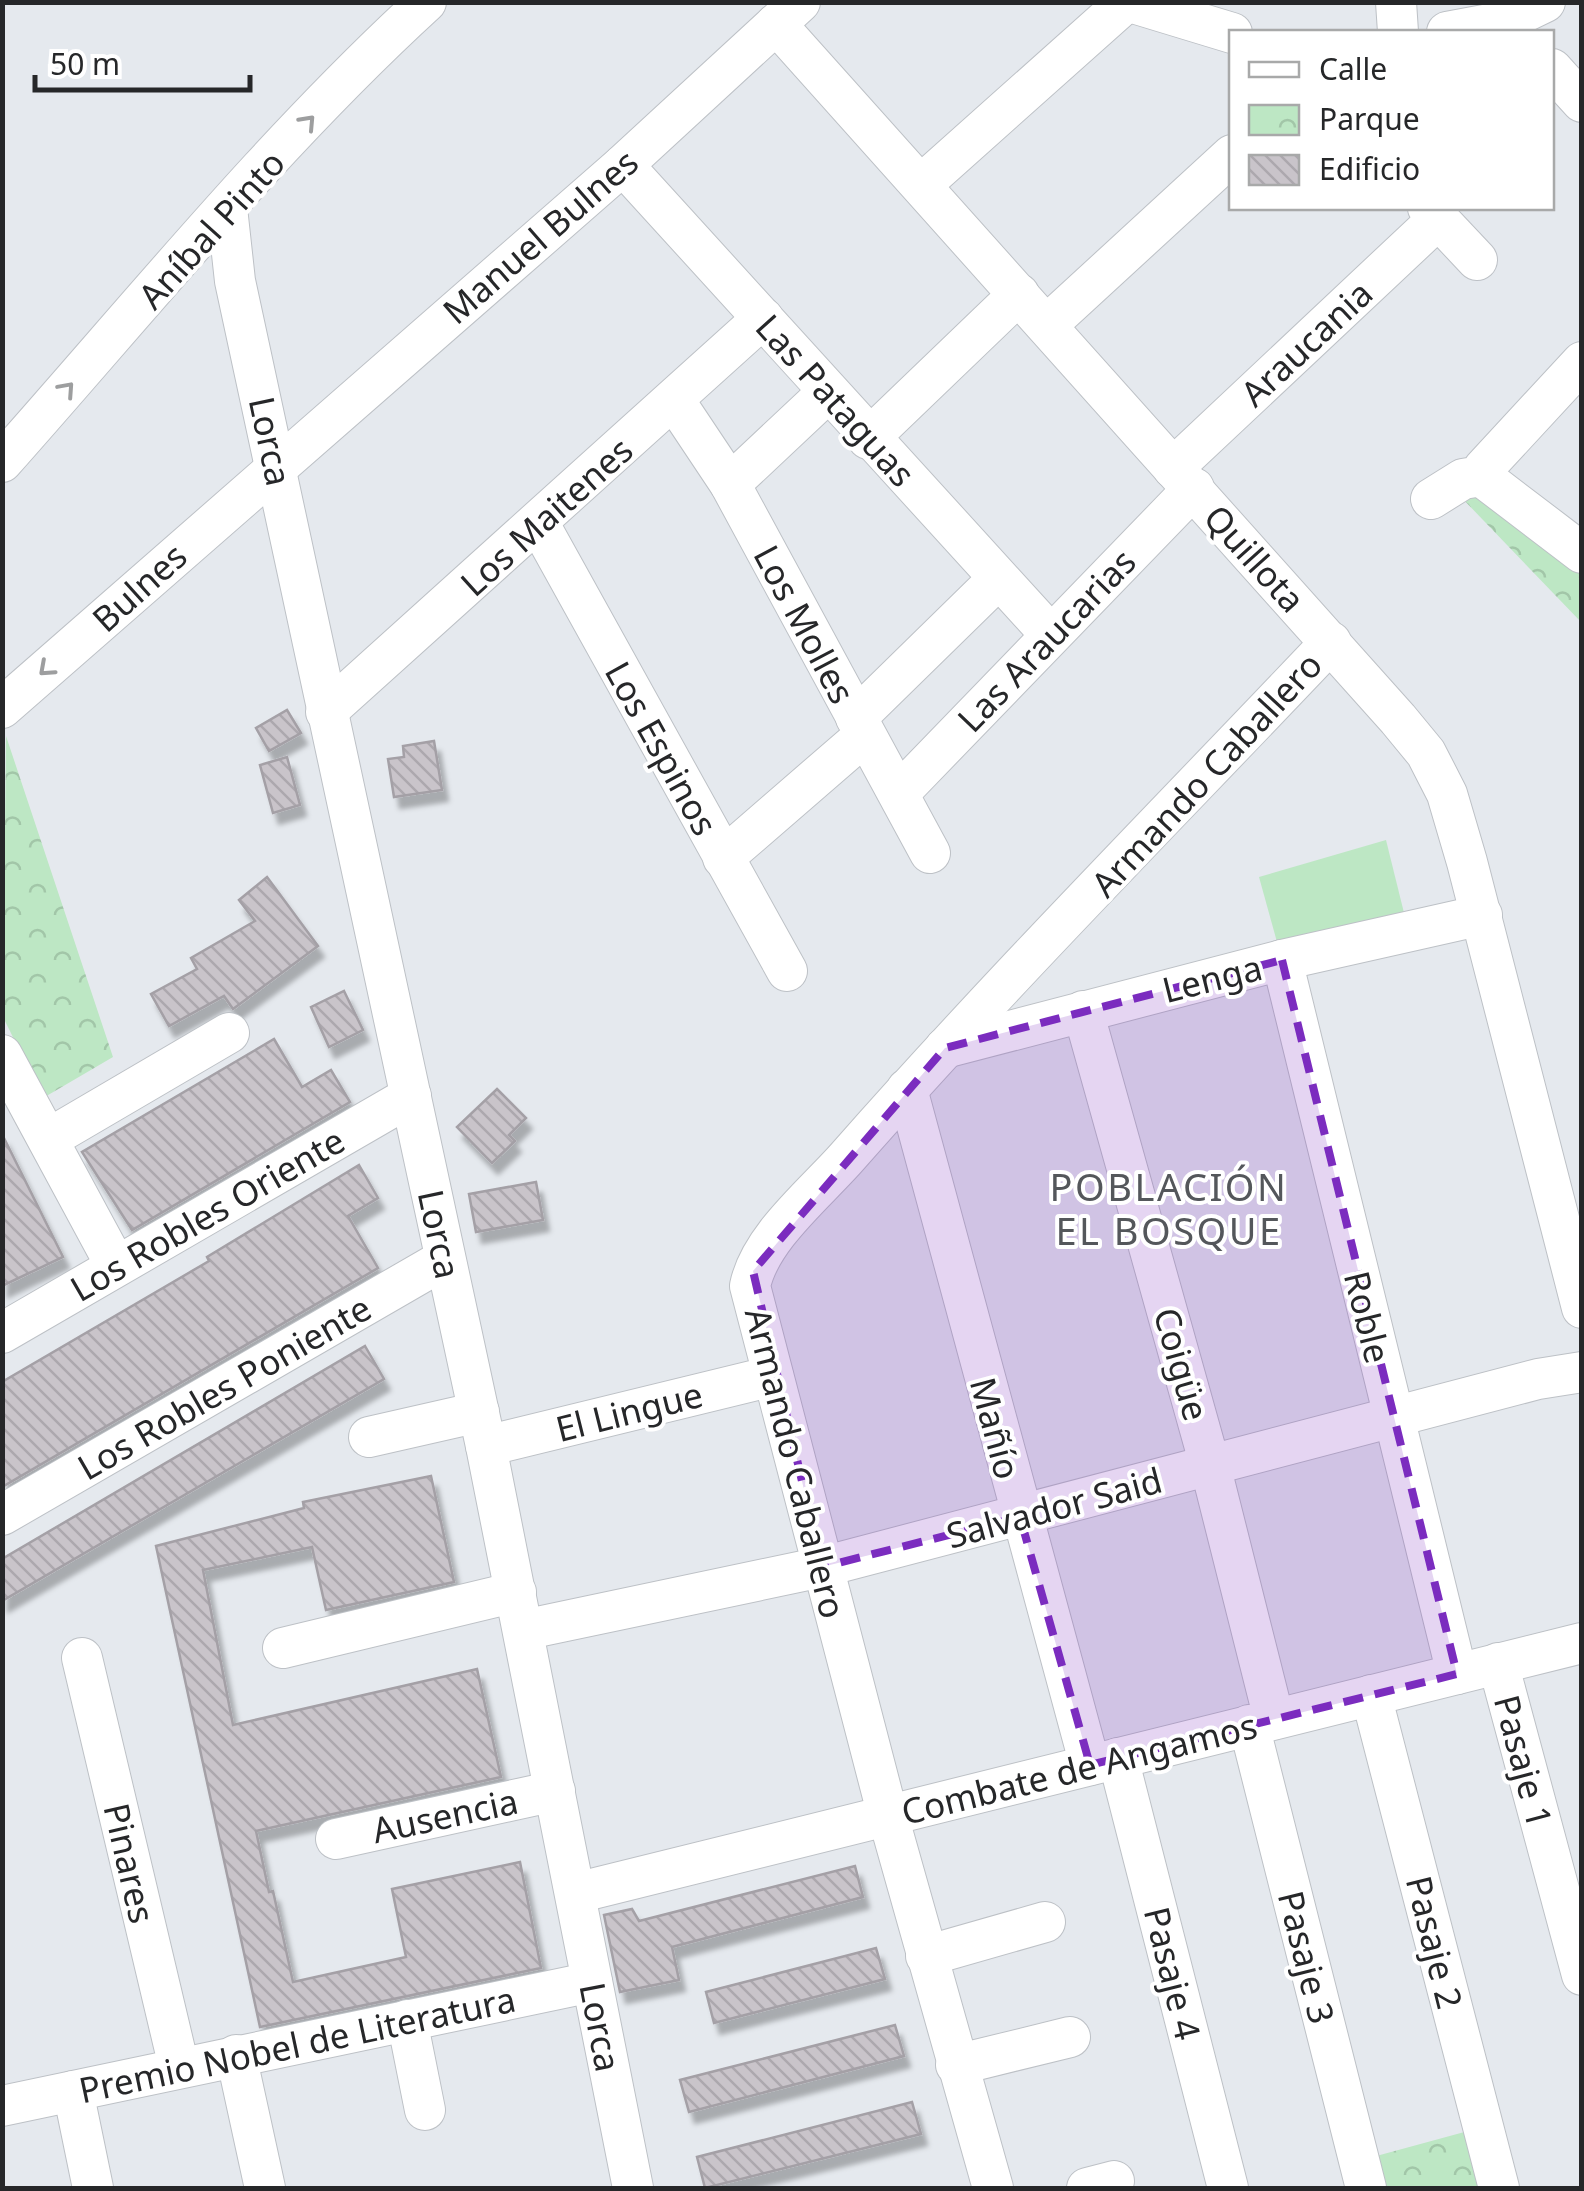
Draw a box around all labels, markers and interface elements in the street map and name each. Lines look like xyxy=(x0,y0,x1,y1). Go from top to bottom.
scale bar xyxy=(35,30,250,92)
legend xyxy=(1229,30,1554,210)
text: 50 m xyxy=(50,43,120,84)
text: Calle xyxy=(1319,48,1387,89)
text: Parque xyxy=(1319,98,1420,139)
one-way arrow xyxy=(296,115,314,134)
street label: Manuel Bulnes xyxy=(432,138,648,334)
street label: Aníbal Pinto xyxy=(127,140,295,318)
text: Edificio xyxy=(1319,148,1420,189)
street label: Araucania xyxy=(1230,270,1382,416)
street label: Las Pataguas xyxy=(746,304,926,496)
one-way arrow xyxy=(56,382,74,401)
street label: Lorca xyxy=(239,392,303,490)
street label: Los Maitenes xyxy=(450,426,642,606)
street label: Quillota xyxy=(1194,494,1316,622)
street label: Bulnes xyxy=(82,532,196,642)
street label: Los Molles xyxy=(744,537,866,711)
street label: Las Araucarias xyxy=(947,538,1145,742)
street label: Armando Caballero xyxy=(1080,642,1332,906)
street label: Los Espinos xyxy=(595,653,729,843)
one-way arrow xyxy=(39,658,58,676)
street label: Lenga xyxy=(1157,943,1267,1013)
street label: Los Robles Oriente xyxy=(61,1116,353,1312)
district label: POBLACIÓN EL BOSQUE xyxy=(1050,1160,1288,1256)
street label: Lorca xyxy=(408,1185,472,1283)
street label: Roble xyxy=(1334,1266,1402,1368)
street label: Los Robles Poniente xyxy=(69,1284,379,1490)
street label: Coigüe xyxy=(1144,1302,1220,1426)
street label: Armando Caballero xyxy=(735,1303,857,1623)
street label: El Lingue xyxy=(551,1370,707,1452)
street label: Mañío xyxy=(960,1372,1032,1484)
street label: Salvador Said xyxy=(941,1456,1167,1558)
street label: Pasaje 1 xyxy=(1484,1690,1564,1832)
street label: Combate de Angamos xyxy=(896,1701,1262,1835)
street label: Ausencia xyxy=(368,1777,522,1853)
street label: Pinares xyxy=(93,1798,167,1928)
street label: Pasaje 2 xyxy=(1396,1871,1474,2013)
street label: Pasaje 3 xyxy=(1268,1886,1346,2028)
street label: Pasaje 4 xyxy=(1134,1902,1212,2044)
street label: Premio Nobel de Literatura xyxy=(74,1975,520,2113)
street label: Lorca xyxy=(569,1978,633,2076)

